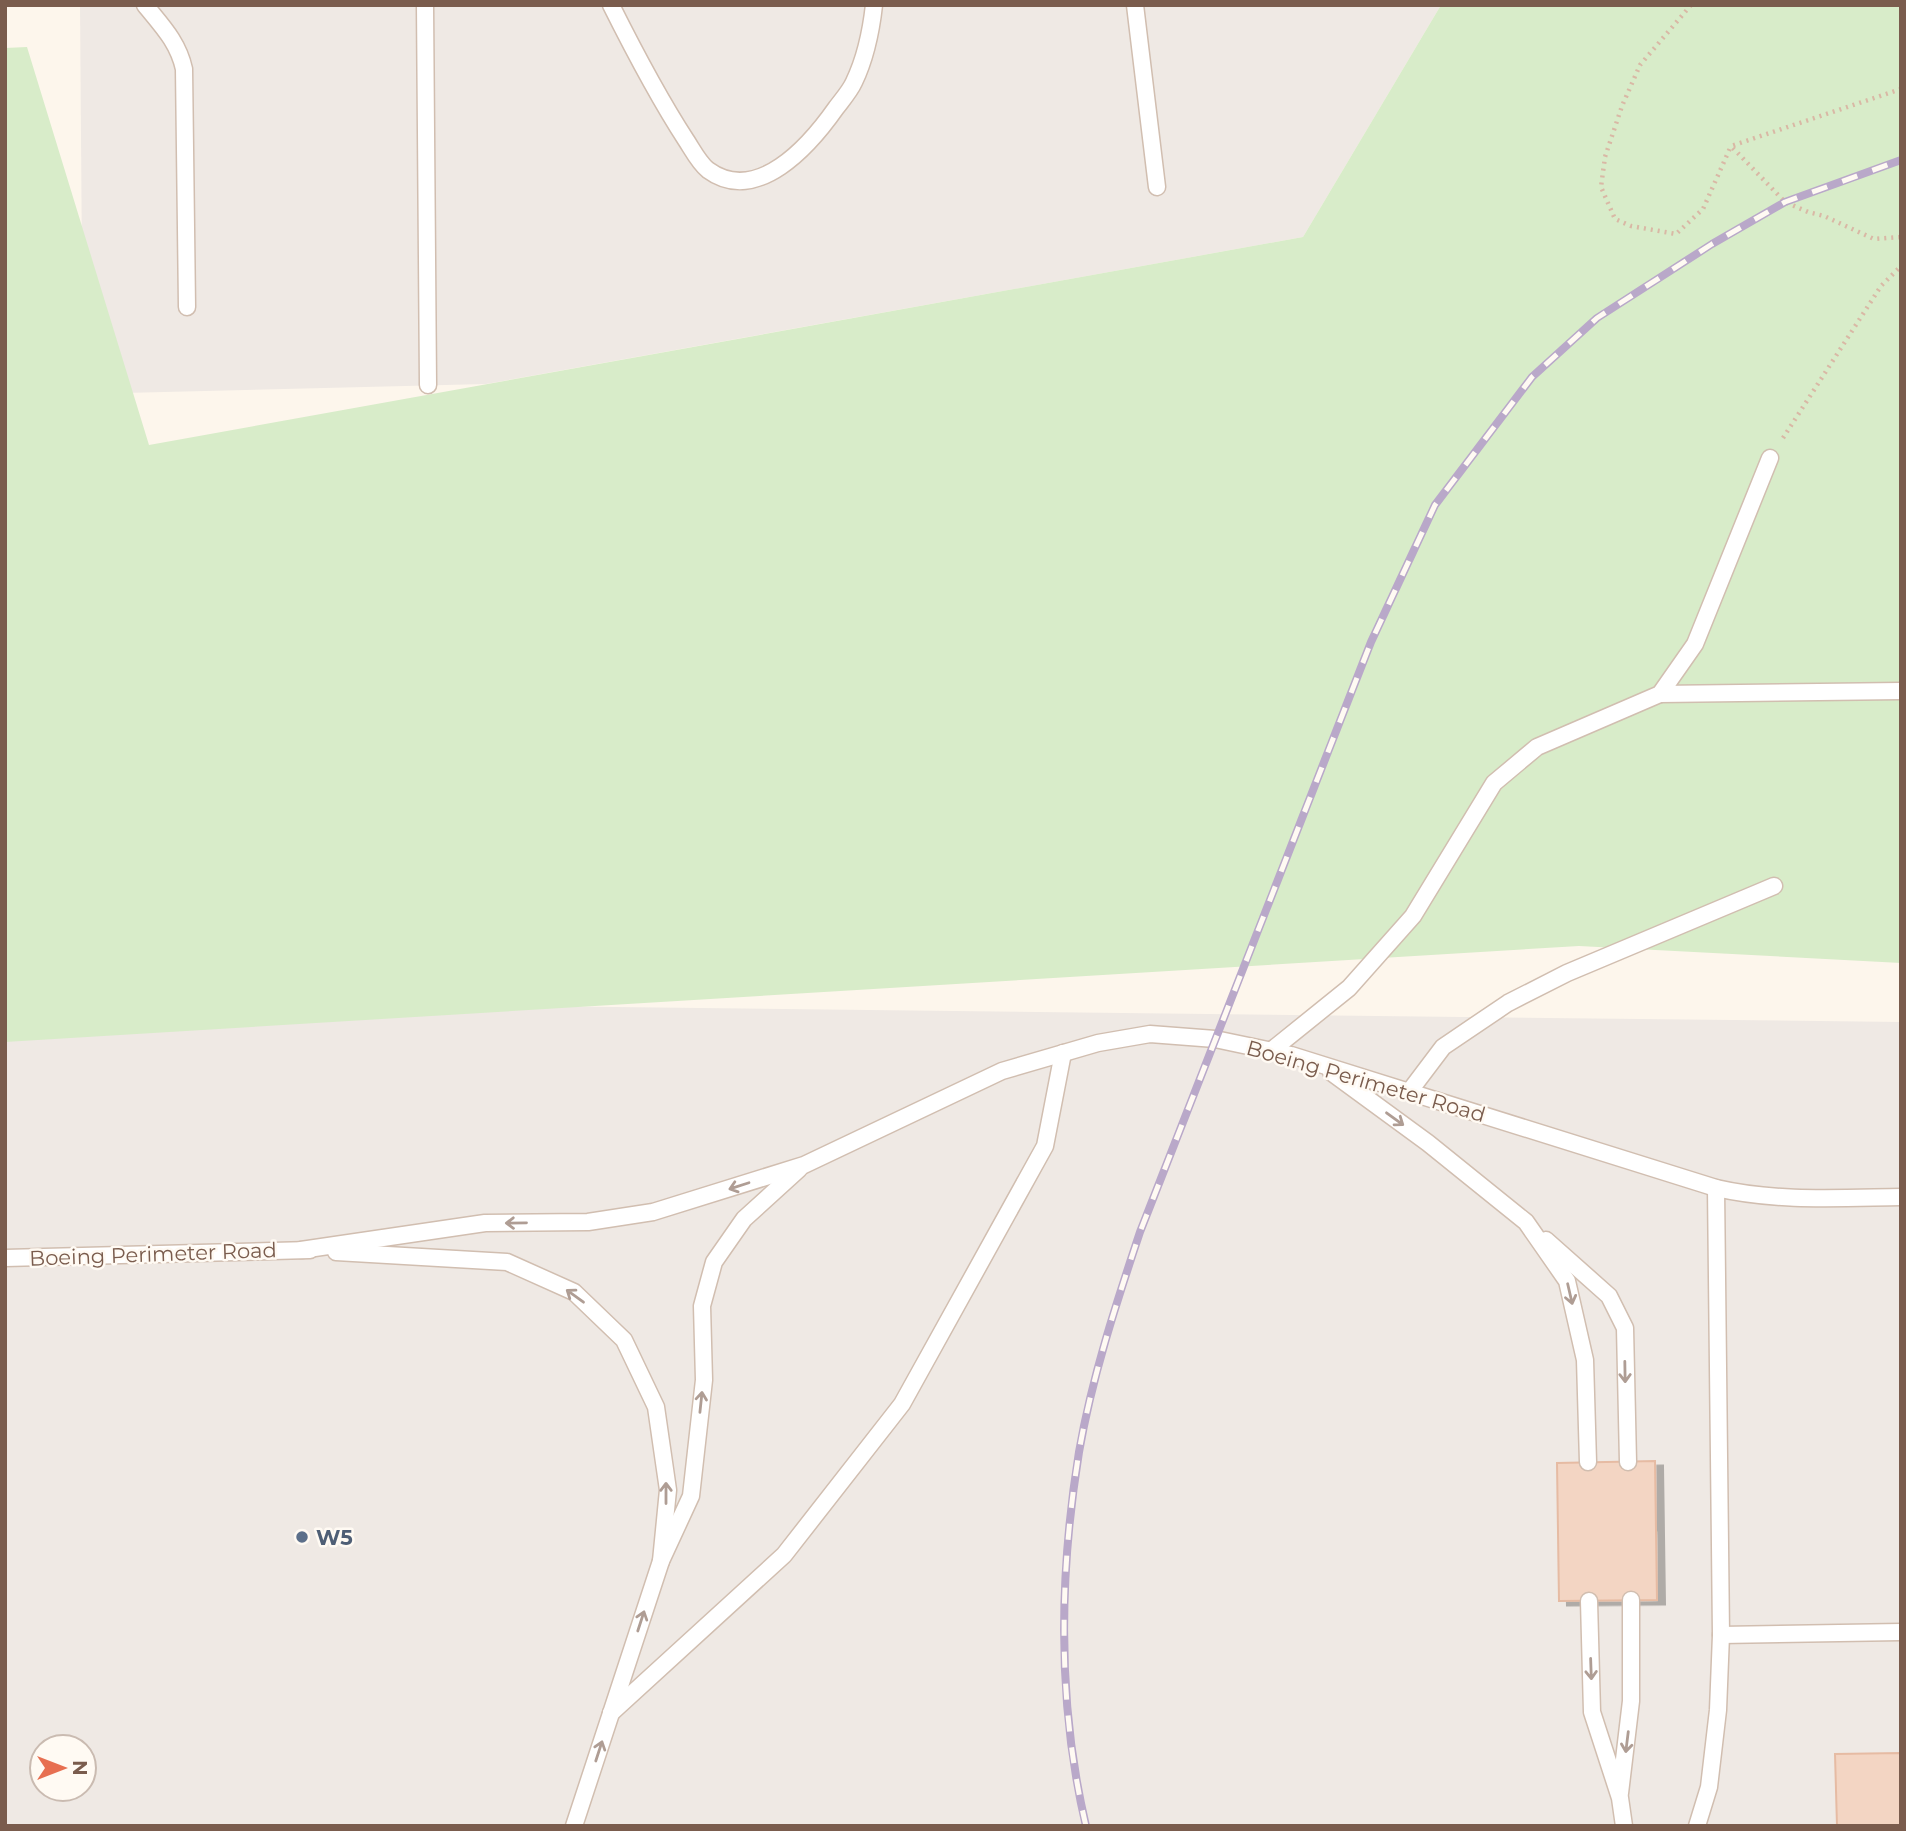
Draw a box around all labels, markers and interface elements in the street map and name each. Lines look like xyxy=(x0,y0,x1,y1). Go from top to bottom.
street label: Boeing Perimeter Road xyxy=(1244,1035,1488,1127)
one-way arrow xyxy=(1385,1112,1404,1126)
one-way arrow xyxy=(728,1180,750,1193)
one-way arrow xyxy=(505,1216,528,1230)
street label: Boeing Perimeter Road xyxy=(29,1237,277,1271)
one-way arrow xyxy=(1564,1282,1577,1305)
one-way arrow xyxy=(567,1288,585,1303)
one-way arrow xyxy=(1619,1360,1632,1383)
one-way arrow xyxy=(695,1391,708,1414)
one-way arrow xyxy=(659,1482,673,1505)
place label: W5 xyxy=(316,1525,353,1550)
marker: W5 xyxy=(294,1529,310,1545)
one-way arrow xyxy=(636,1610,648,1632)
one-way arrow xyxy=(1585,1657,1598,1680)
one-way arrow xyxy=(1620,1730,1633,1753)
north arrow xyxy=(28,1733,98,1803)
one-way arrow xyxy=(594,1740,606,1762)
text: N xyxy=(68,1760,91,1776)

